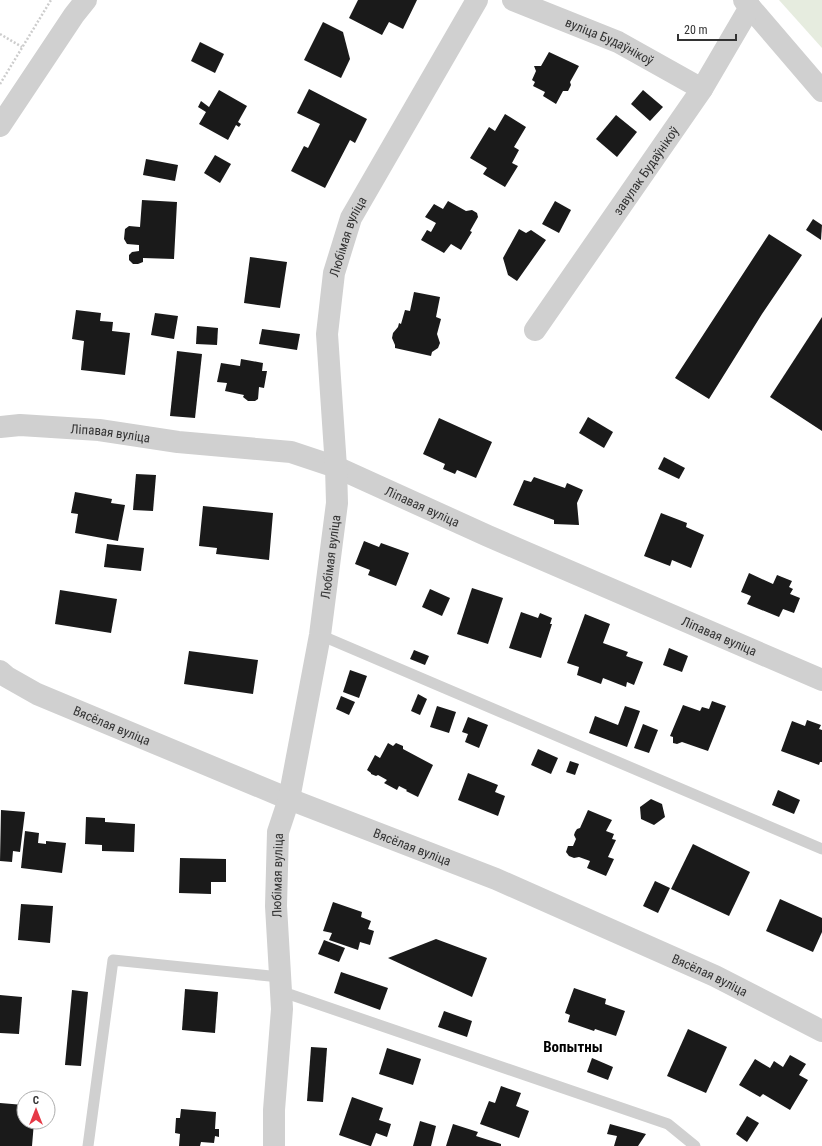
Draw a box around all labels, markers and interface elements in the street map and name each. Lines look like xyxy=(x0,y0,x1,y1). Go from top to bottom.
street label: вуліца Будаўнікоў xyxy=(563,14,657,68)
scale bar xyxy=(678,16,736,42)
text: 20 m xyxy=(684,23,708,37)
street label: завулак Будаўнікоў xyxy=(610,123,682,218)
street label: Любімая вуліца xyxy=(326,194,369,278)
street label: Ліпавая вуліца xyxy=(70,421,151,445)
street label: Ліпавая вуліца xyxy=(383,483,462,530)
street label: Любімая вуліца xyxy=(317,514,343,600)
street label: Ліпавая вуліца xyxy=(680,613,759,659)
street label: Вясёлая вуліца xyxy=(71,703,153,748)
street label: Вясёлая вуліца xyxy=(371,825,453,868)
street label: Любімая вуліца xyxy=(268,833,285,918)
street label: Вясёлая вуліца xyxy=(670,950,750,999)
district label: Вопытны xyxy=(543,1038,603,1056)
north arrow xyxy=(16,1090,56,1130)
text: С xyxy=(33,1094,39,1107)

